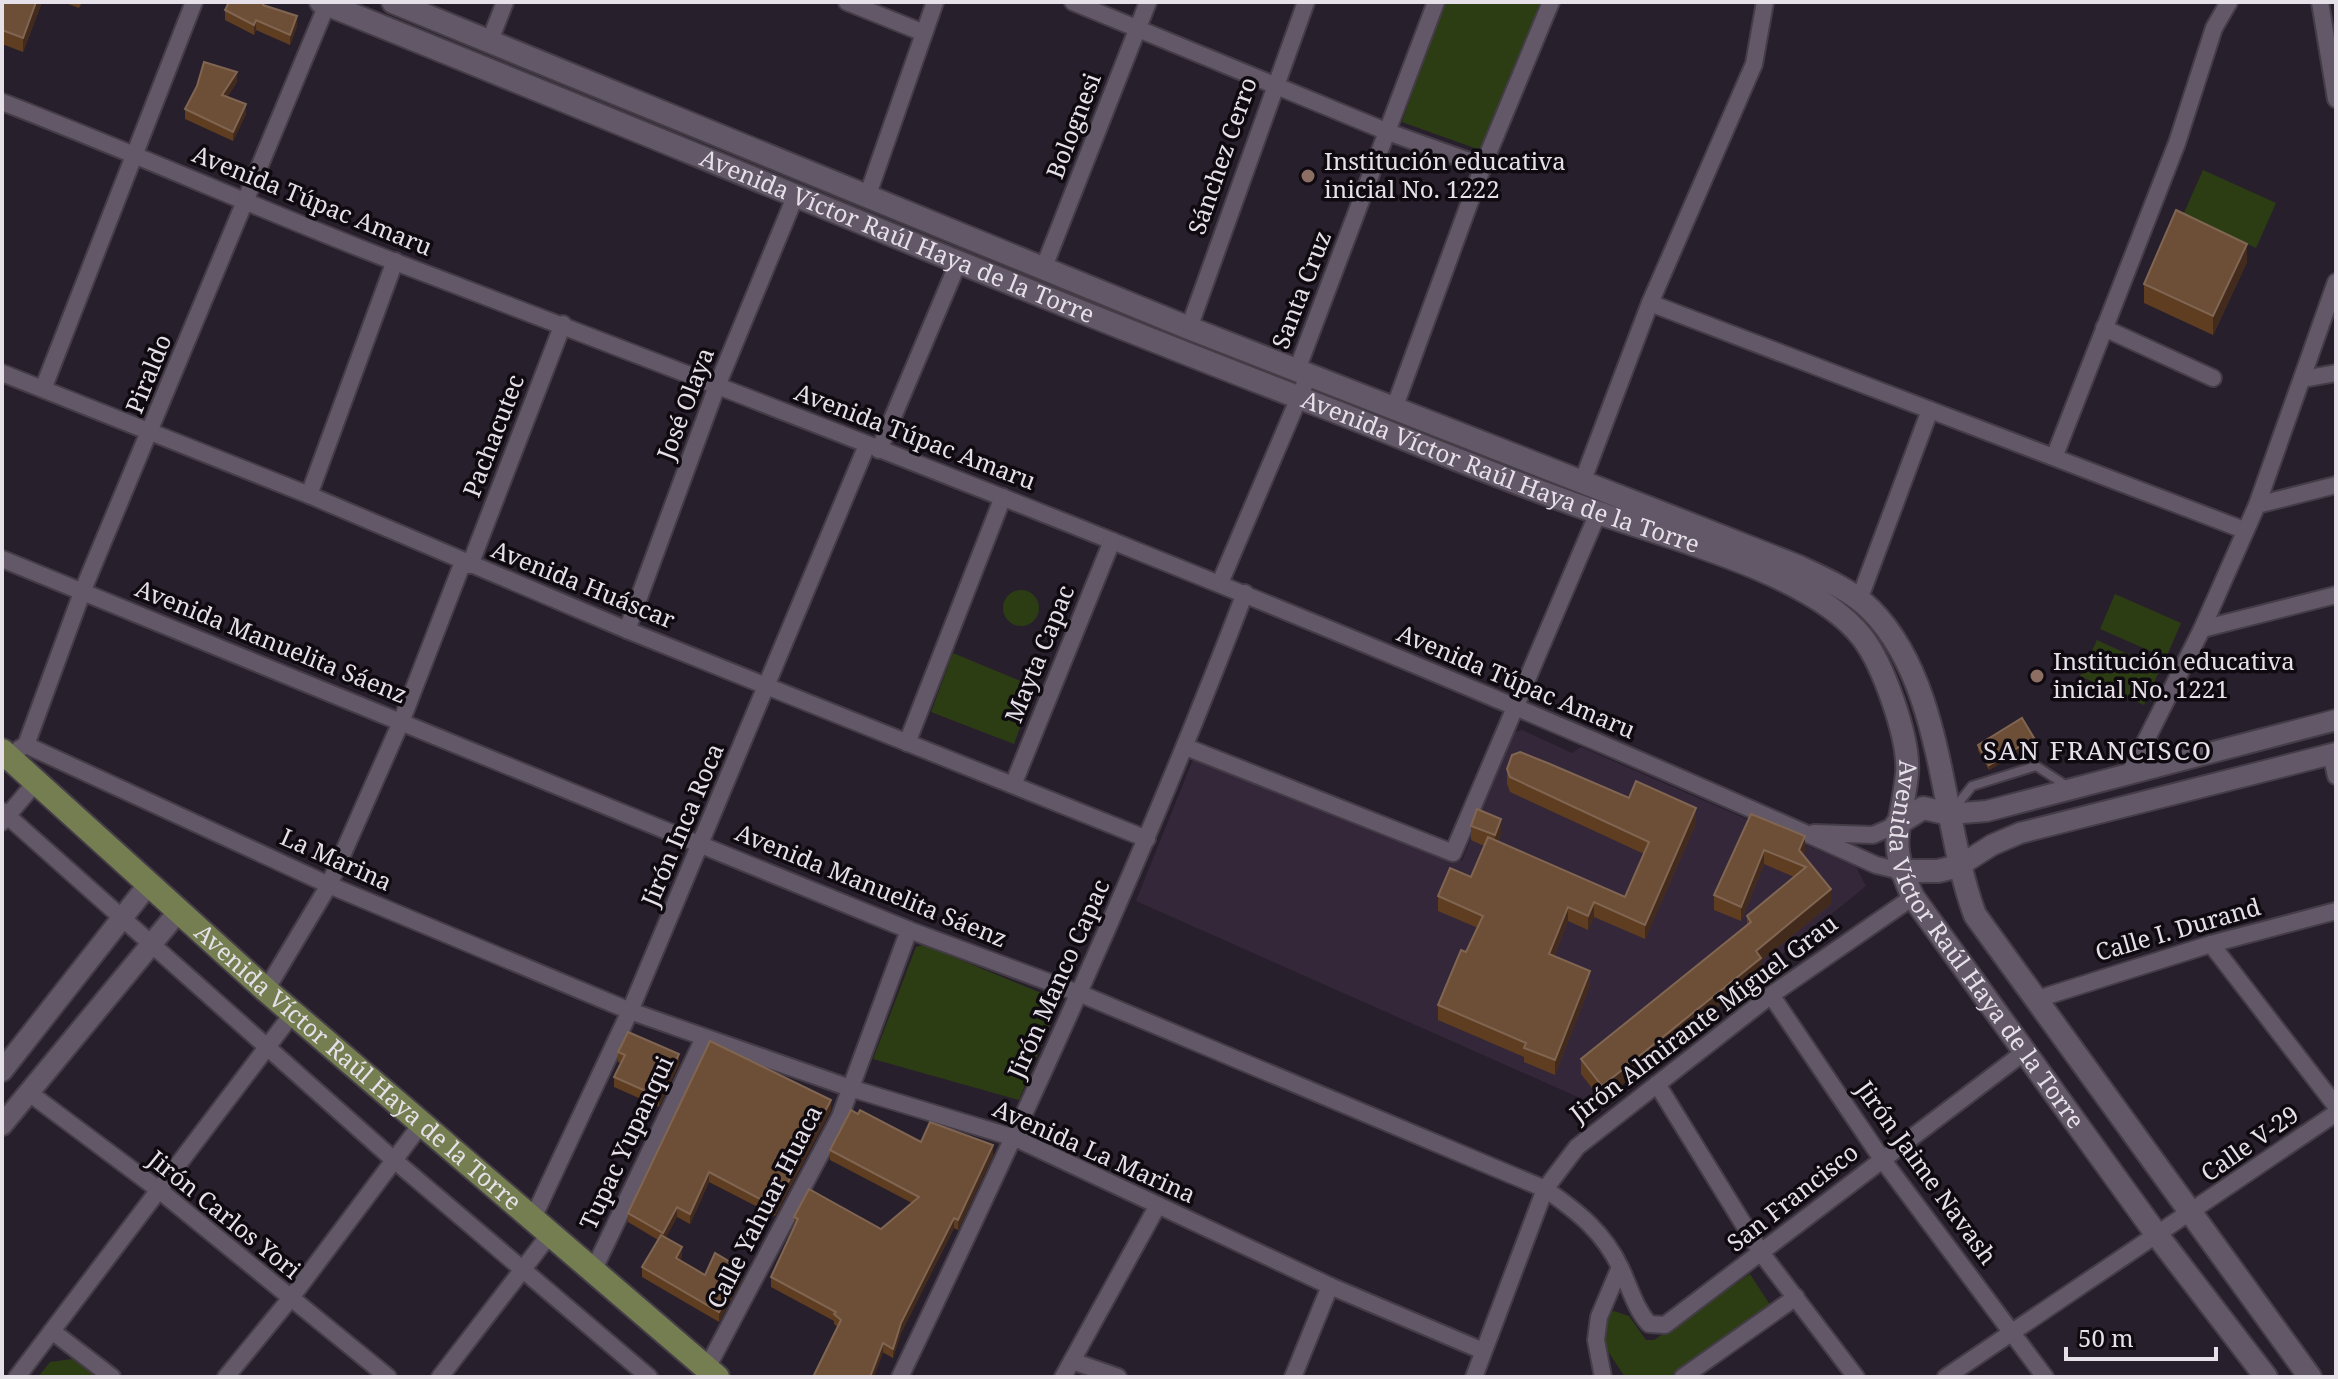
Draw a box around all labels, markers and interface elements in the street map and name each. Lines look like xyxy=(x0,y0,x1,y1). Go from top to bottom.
street label: Bolognesi xyxy=(1037,68,1108,183)
street label: Sánchez Cerro xyxy=(1179,72,1264,239)
street label: Avenida Túpac Amaru xyxy=(188,136,437,263)
street label: Avenida Víctor Raúl Haya de la Torre xyxy=(695,140,1100,330)
place label: Institución educativa inicial No. 1222 xyxy=(1324,144,1566,205)
marker: Institución educativa inicial No. 1222 xyxy=(1299,167,1317,185)
street label: Santa Cruz xyxy=(1263,226,1338,353)
street label: Piraldo xyxy=(117,329,178,418)
street label: José Olaya xyxy=(648,343,721,465)
street label: Pachacutec xyxy=(454,369,531,501)
street label: Avenida Túpac Amaru xyxy=(790,374,1041,497)
street label: Avenida Víctor Raúl Haya de la Torre xyxy=(1297,382,1704,560)
street label: Avenida Huáscar xyxy=(487,532,680,635)
street label: Avenida Manuelita Sáenz xyxy=(131,571,412,710)
street label: Mayta Capac xyxy=(996,580,1081,727)
street label: Avenida Túpac Amaru xyxy=(1392,615,1641,746)
place label: Institución educativa inicial No. 1221 xyxy=(2053,644,2295,705)
marker: Institución educativa inicial No. 1221 xyxy=(2028,667,2046,685)
district label: SAN FRANCISCO xyxy=(1983,732,2213,768)
street label: Jirón Inca Roca xyxy=(632,738,731,912)
street label: Avenida Víctor Raúl Haya de la Torre xyxy=(1882,760,2093,1135)
street label: Avenida Manuelita Sáenz xyxy=(731,815,1012,954)
street label: La Marina xyxy=(276,819,398,898)
street label: Jirón Manco Capac xyxy=(998,874,1116,1084)
street label: Calle I. Durand xyxy=(2091,889,2264,968)
street label: Jirón Almirante Miguel Grau xyxy=(1562,906,1844,1130)
street label: Avenida Víctor Raúl Haya de la Torre xyxy=(188,915,529,1217)
street label: Tupac Yupanqui xyxy=(571,1050,680,1234)
street label: Jirón Jaime Navash xyxy=(1849,1073,2005,1271)
street label: Avenida La Marina xyxy=(988,1091,1201,1210)
street label: Calle V-29 xyxy=(2194,1097,2305,1189)
street label: Calle Yahuar Huaca xyxy=(698,1099,829,1314)
street label: San Francisco xyxy=(1720,1135,1865,1259)
street label: Jirón Carlos Yori xyxy=(141,1141,308,1286)
scale bar xyxy=(2066,1311,2216,1361)
text: 50 m xyxy=(2078,1321,2134,1354)

